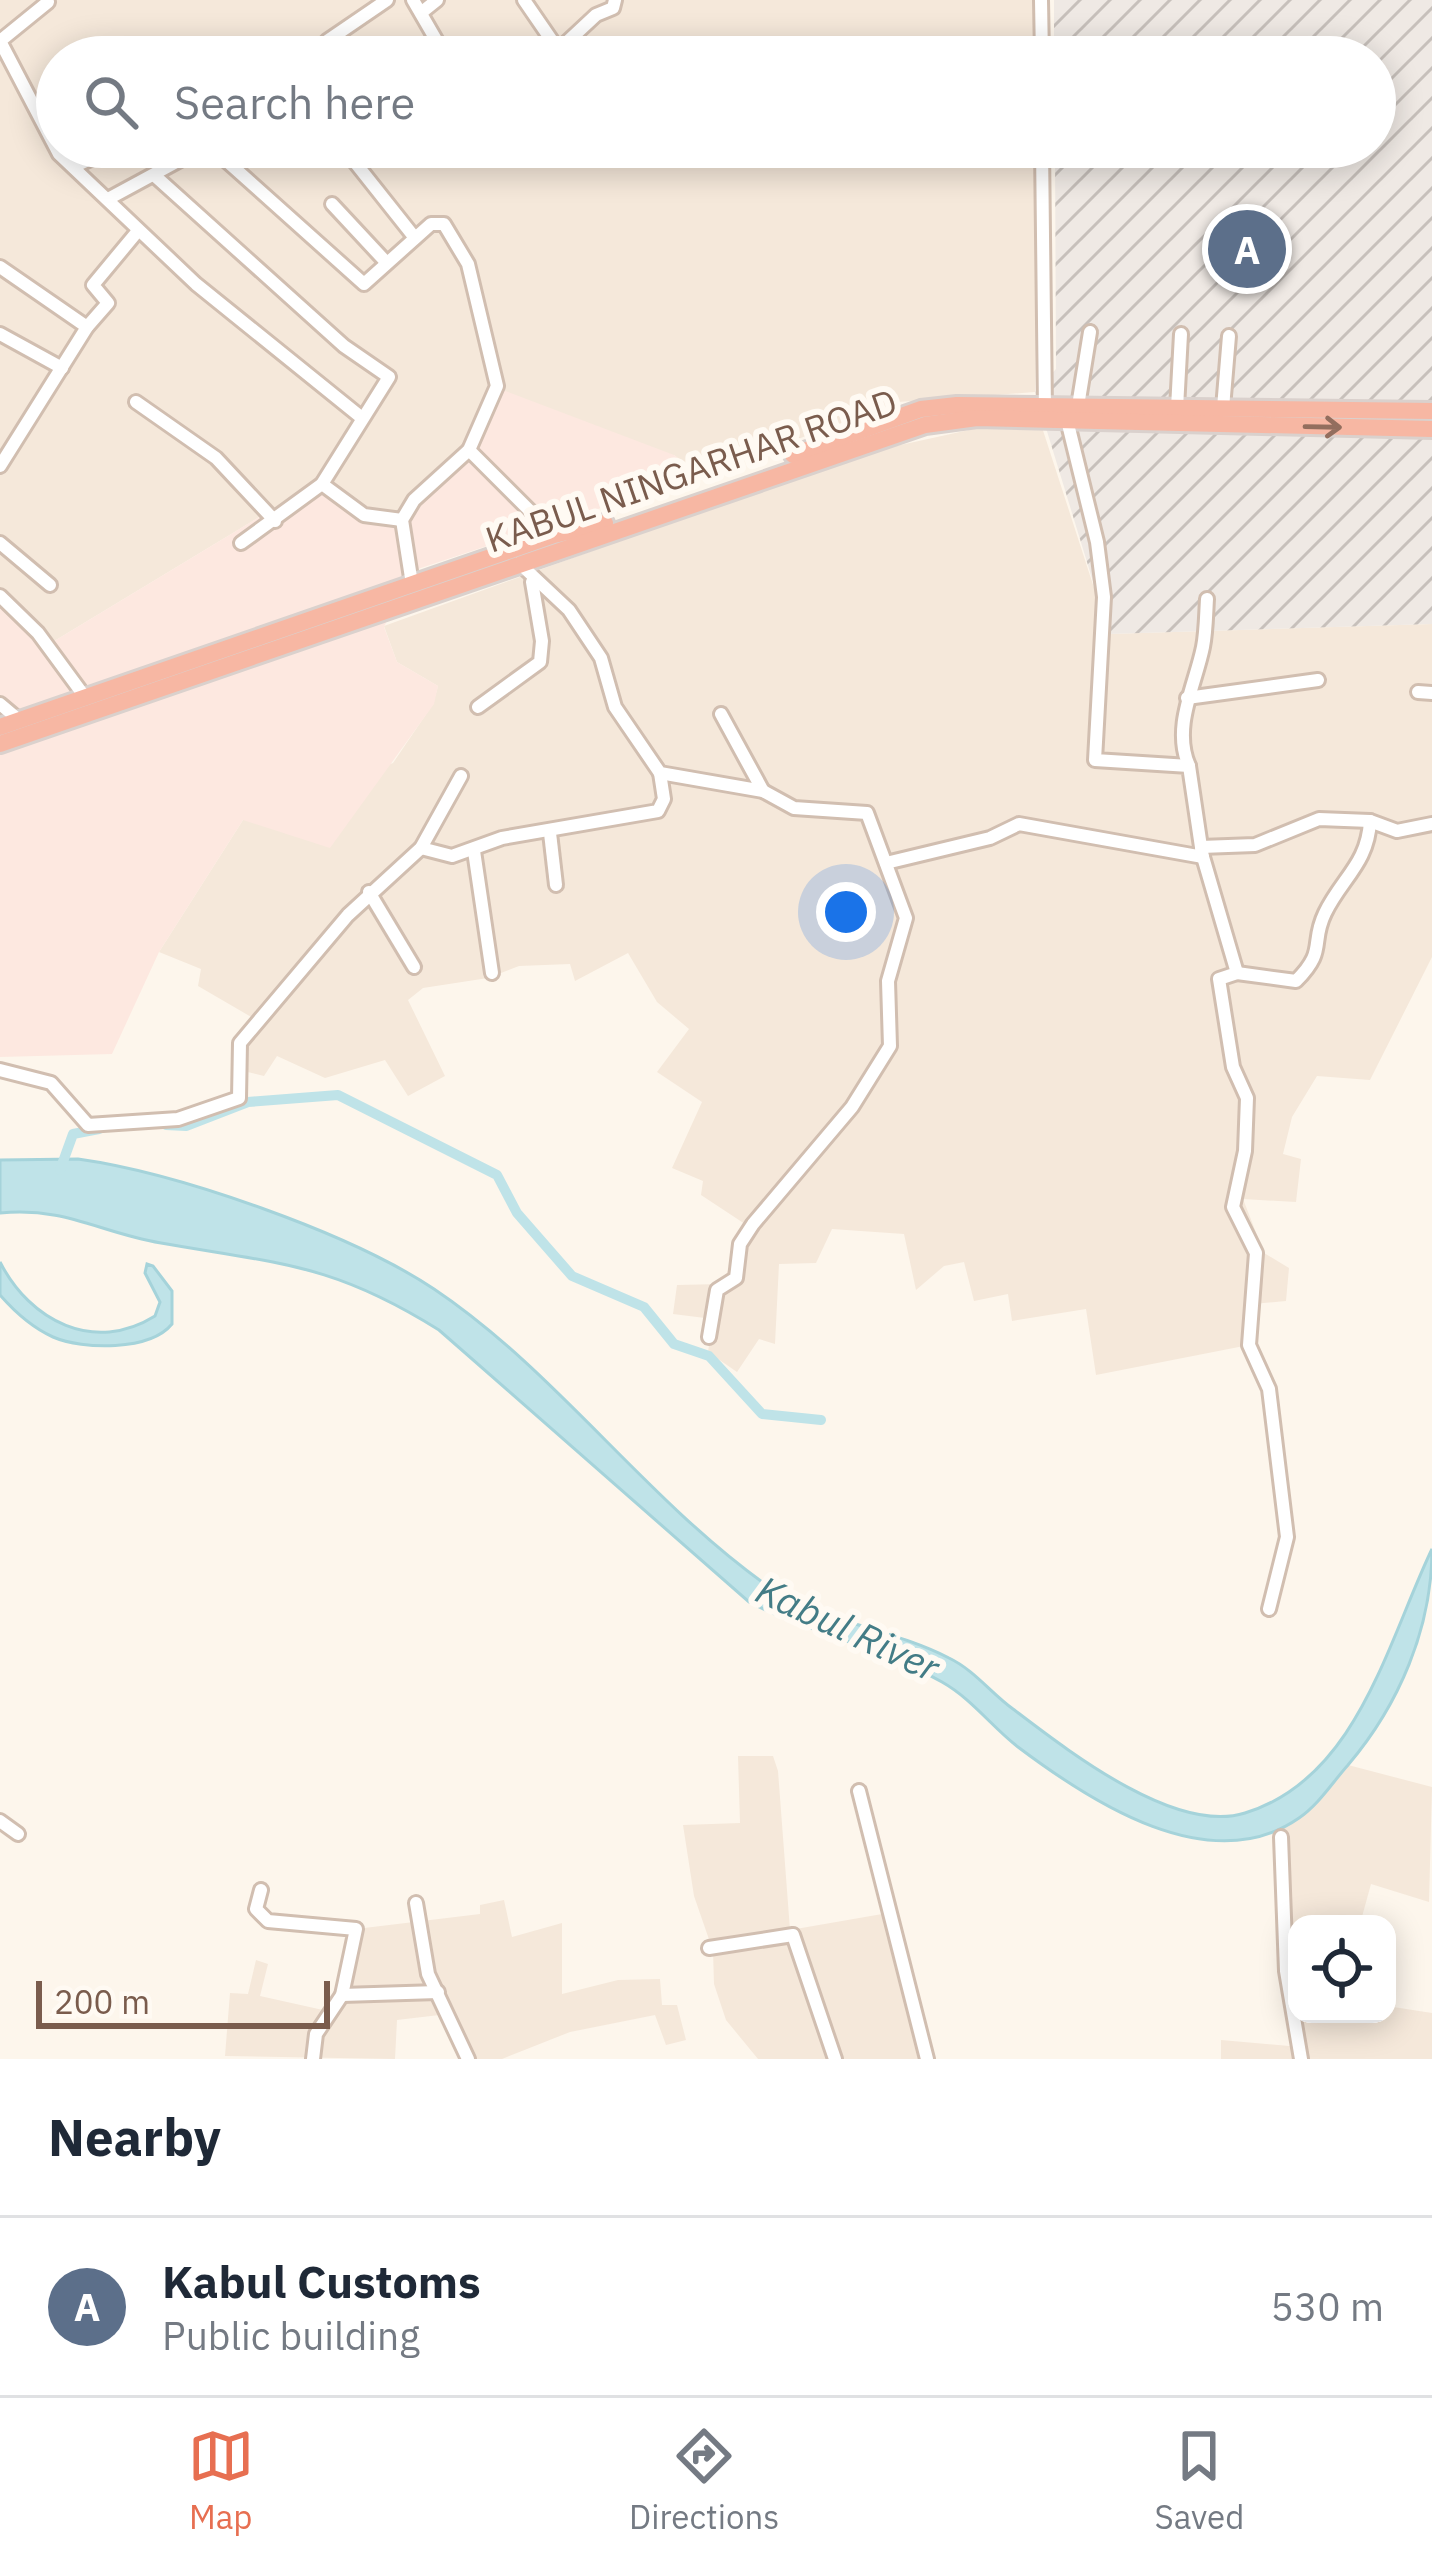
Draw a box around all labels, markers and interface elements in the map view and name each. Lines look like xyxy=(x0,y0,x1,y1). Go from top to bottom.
search box xyxy=(36,36,1396,168)
icon: search xyxy=(78,69,144,135)
text: Search here xyxy=(174,73,415,131)
pin: A xyxy=(1208,204,1286,294)
street label: KABUL NINGARHAR ROAD xyxy=(479,378,903,562)
one-way arrow xyxy=(1303,416,1342,439)
your location xyxy=(816,882,876,942)
water label: Kabul River xyxy=(748,1563,949,1693)
map controls xyxy=(1288,1915,1396,2023)
button: locate xyxy=(1288,1915,1396,2023)
scale bar xyxy=(36,1975,330,2028)
text: 200 m xyxy=(54,1980,150,2023)
text: Nearby xyxy=(48,2104,221,2170)
text: Kabul Customs xyxy=(162,2252,481,2310)
text: A xyxy=(74,2281,100,2332)
text: 530 m xyxy=(1271,2281,1384,2332)
text: Public building xyxy=(162,2310,420,2361)
tab: Map xyxy=(188,2423,254,2538)
tab: Directions xyxy=(629,2423,779,2538)
tab: Saved xyxy=(1155,2423,1244,2538)

